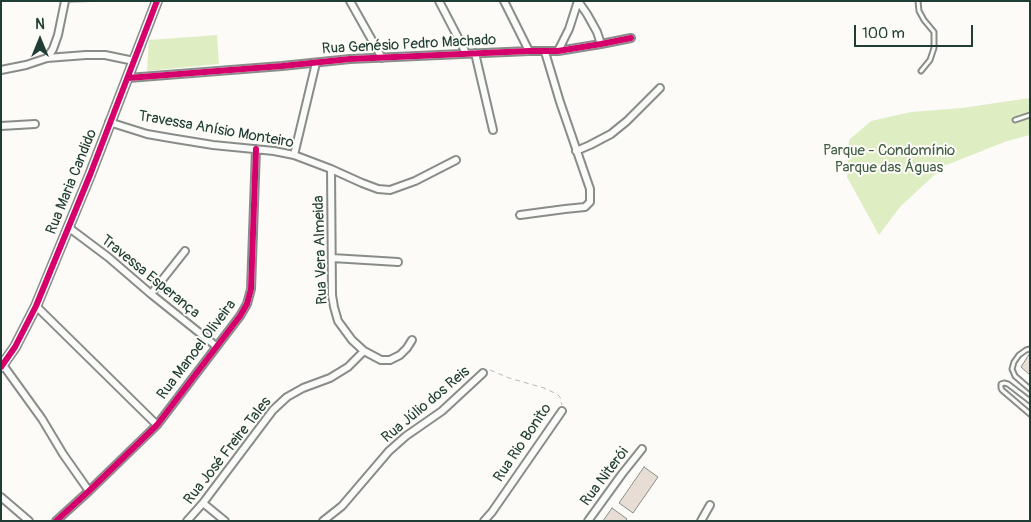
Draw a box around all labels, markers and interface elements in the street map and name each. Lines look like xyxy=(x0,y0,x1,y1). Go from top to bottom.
north arrow xyxy=(15,15,65,65)
scale bar xyxy=(856,15,975,47)
text: N xyxy=(35,16,45,33)
text: 100 m xyxy=(862,24,905,43)
street label: Rua Genésio Pedro Machado xyxy=(321,31,497,59)
street label: Travessa Anísio Monteiro xyxy=(137,107,295,153)
street label: Rua Maria Candido xyxy=(43,127,101,237)
park label: Parque - Condomínio Parque das Águas xyxy=(823,142,955,177)
street label: Rua Vera Almeida xyxy=(310,195,332,305)
street label: Travessa Esperança xyxy=(97,232,203,322)
street label: Rua Manoel Oliveira xyxy=(154,297,240,403)
street label: Rua Júlio dos Reis xyxy=(378,363,474,447)
street label: Rua José Freire Tales xyxy=(180,394,276,508)
street label: Rua Rio Bonito xyxy=(490,400,556,486)
street label: Rua Niterói xyxy=(577,444,633,510)

